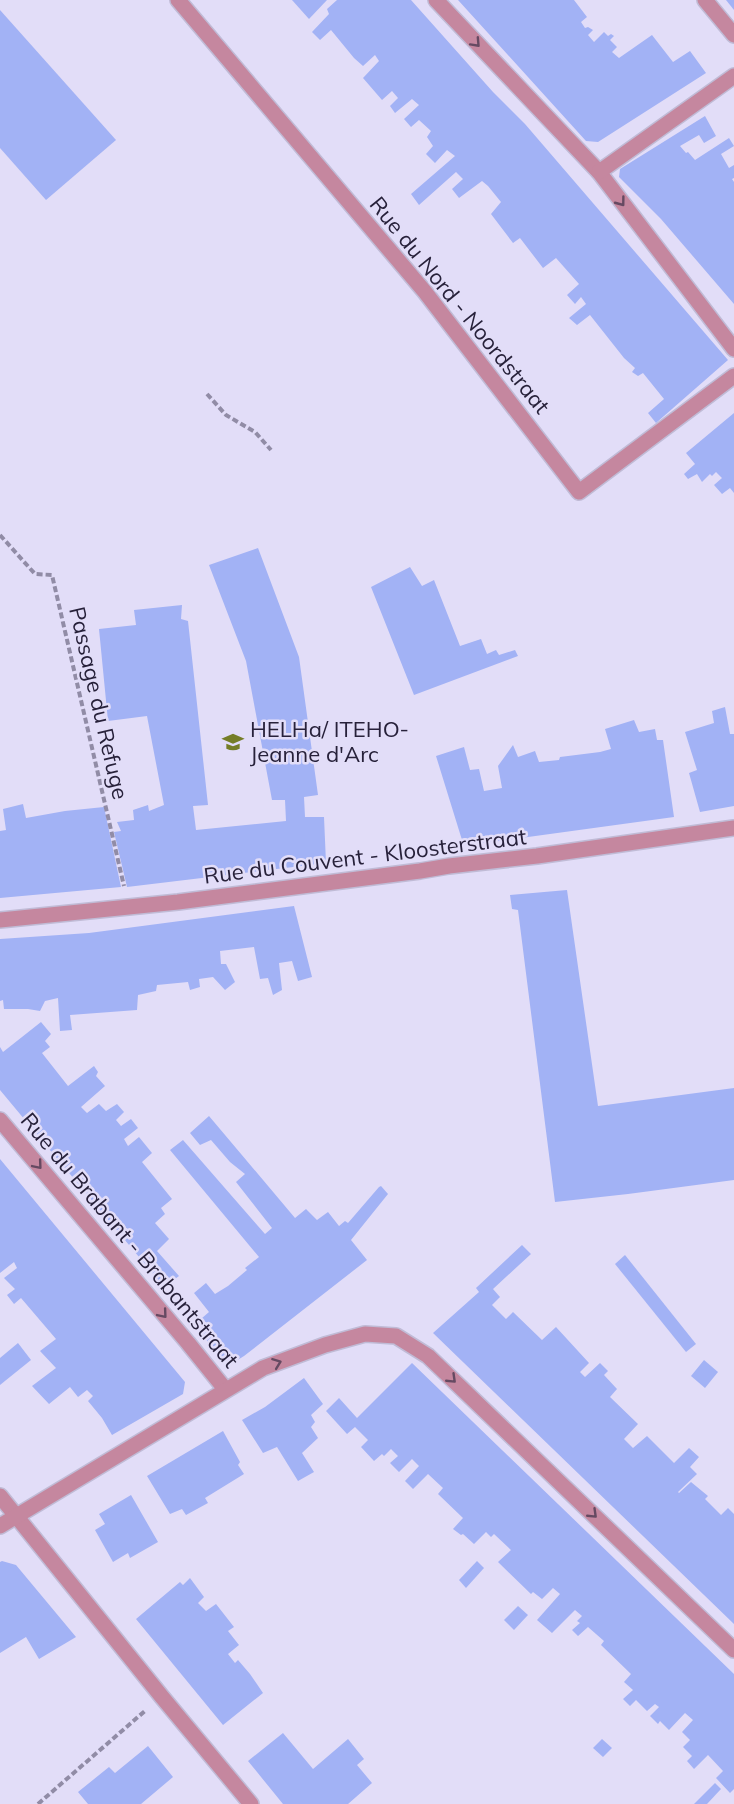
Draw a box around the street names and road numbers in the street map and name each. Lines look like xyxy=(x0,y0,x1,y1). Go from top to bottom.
street label: Rue du Nord - Noordstraat xyxy=(364,191,556,419)
street label: Passage du Refuge xyxy=(63,604,135,802)
street label: Rue du Couvent - Kloosterstraat xyxy=(202,822,528,890)
street label: Rue du Brabant - Brabantstraat xyxy=(15,1107,245,1374)

